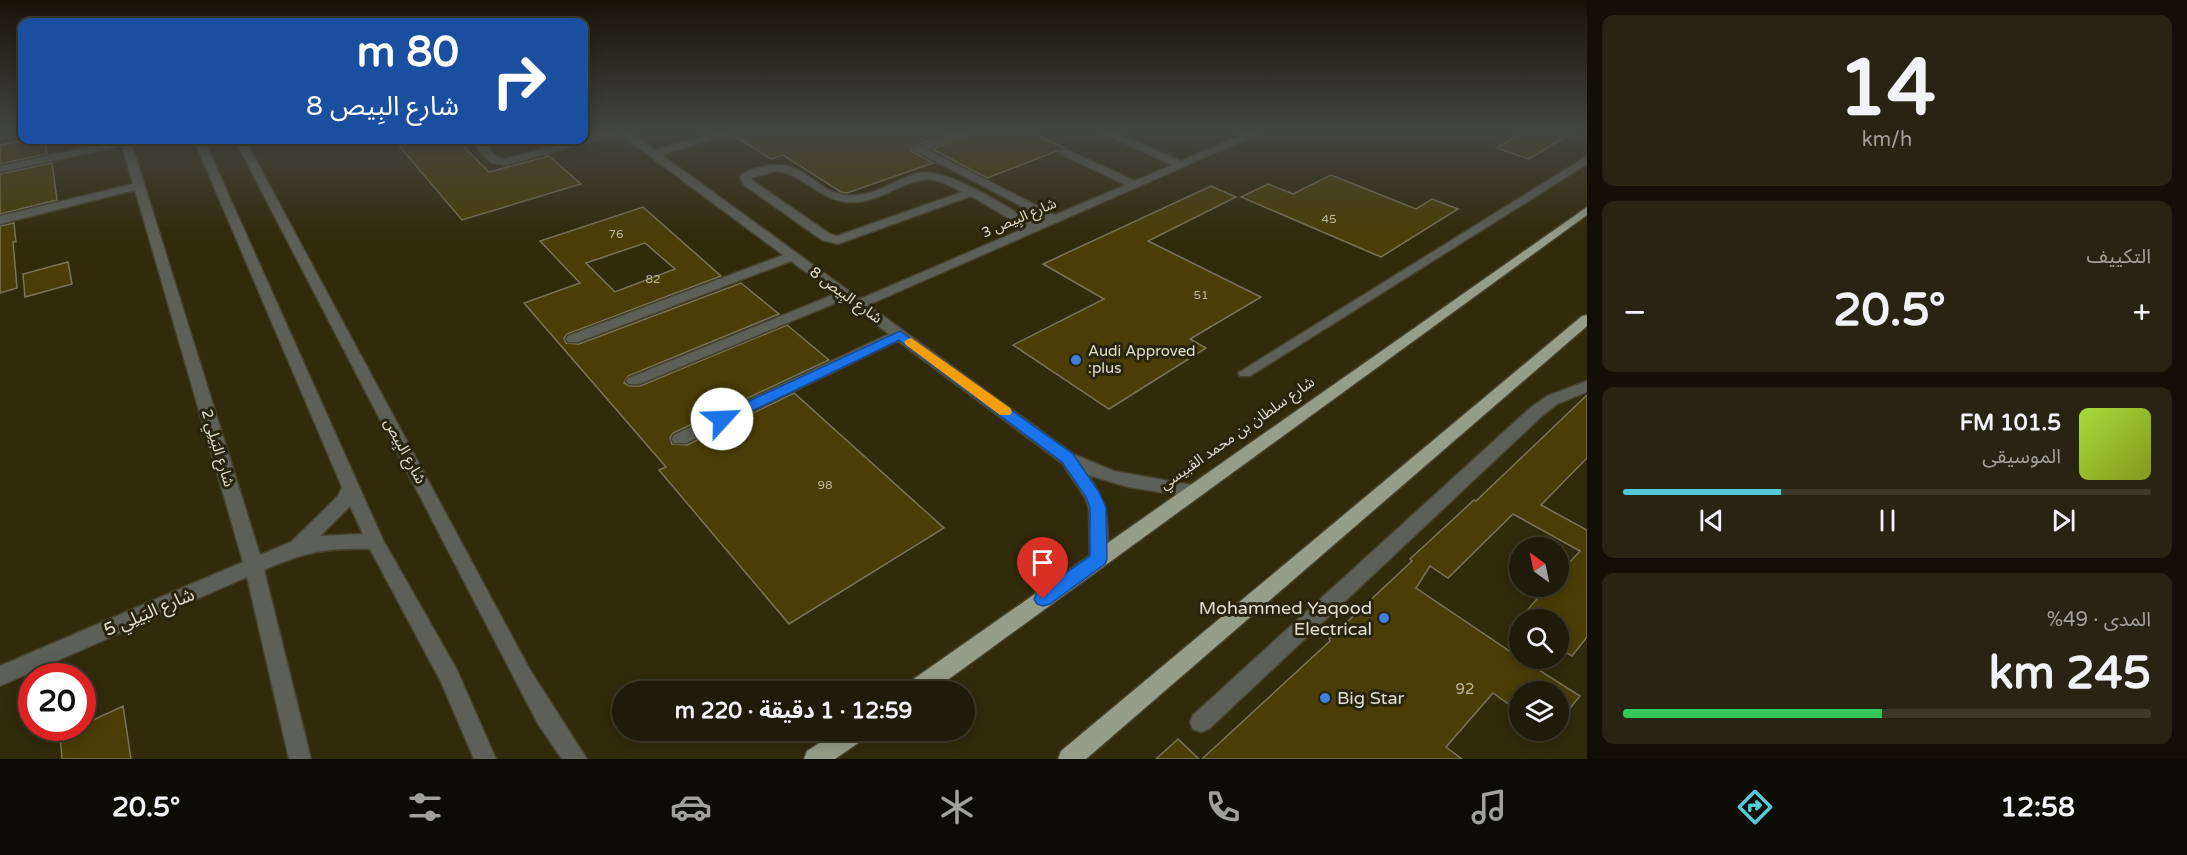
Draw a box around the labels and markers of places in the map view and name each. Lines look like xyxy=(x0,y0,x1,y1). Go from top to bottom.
place label: Audi Approved :plus xyxy=(1088,342,1196,377)
marker: Audi Approved :plus xyxy=(1069,353,1083,367)
pin xyxy=(1017,537,1068,599)
place label: Mohammed Yaqood Electrical xyxy=(1199,597,1372,640)
marker: Mohammed Yaqood Electrical xyxy=(1377,611,1391,625)
place label: Big Star xyxy=(1337,687,1405,709)
marker: Big Star xyxy=(1318,691,1332,705)

